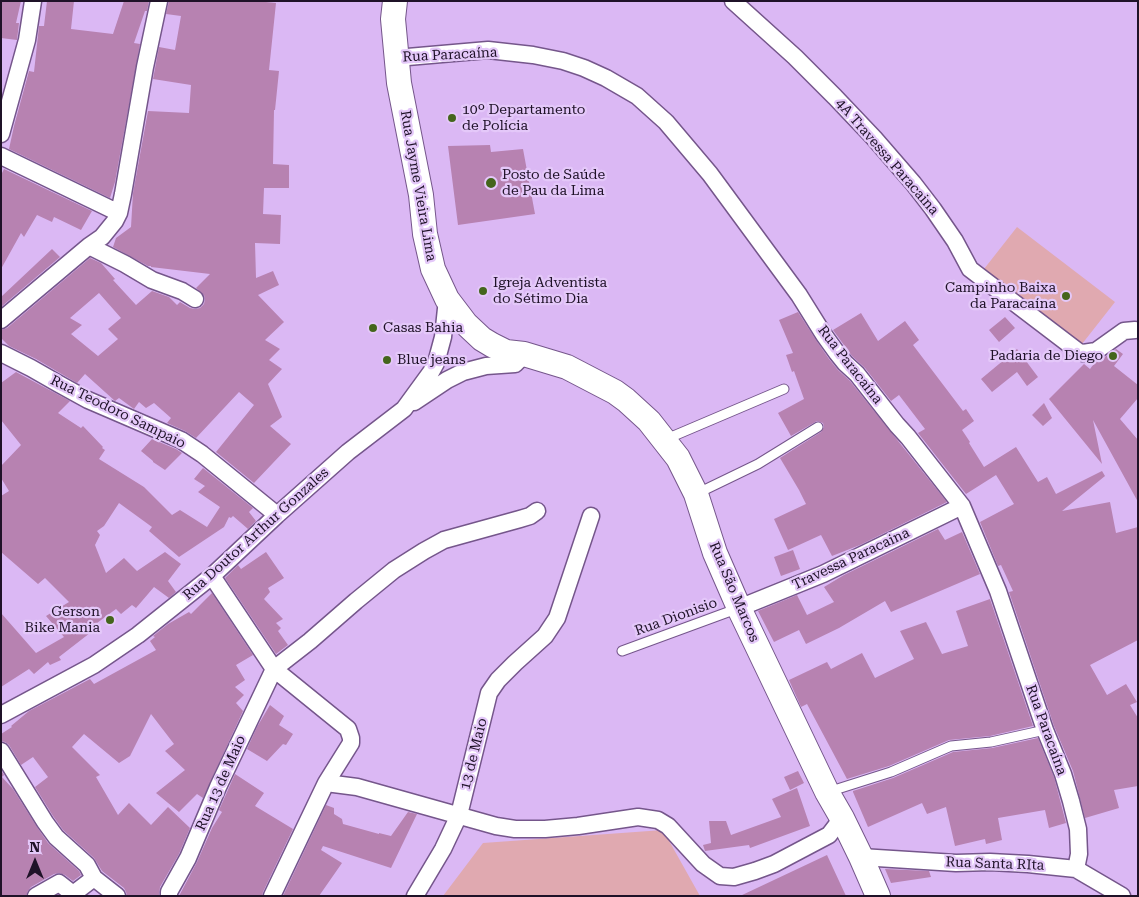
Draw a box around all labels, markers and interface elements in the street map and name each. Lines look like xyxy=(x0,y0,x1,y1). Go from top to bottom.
street label: Rua Paracaína xyxy=(402,44,498,66)
street label: 4A Travessa Paracaina xyxy=(832,95,942,219)
place label: 10º Departamento de Polícia xyxy=(462,102,585,134)
street label: Rua Jayme Vieira Lima xyxy=(396,109,440,263)
marker: 10º Departamento de Polícia xyxy=(446,112,458,124)
place label: Posto de Saúde de Pau da Lima xyxy=(502,167,605,200)
marker: Posto de Saúde de Pau da Lima xyxy=(484,176,498,190)
place label: Igreja Adventista do Sétimo Dia xyxy=(493,275,607,308)
place label: Campinho Baixa da Paracaína xyxy=(945,280,1056,312)
marker: Igreja Adventista do Sétimo Dia xyxy=(477,285,489,297)
marker: Campinho Baixa da Paracaína xyxy=(1060,290,1072,302)
place label: Casas Bahia xyxy=(383,320,463,336)
marker: Casas Bahia xyxy=(367,322,379,334)
street label: Rua Paracaína xyxy=(814,322,886,408)
place label: Padaria de Diego xyxy=(990,348,1103,364)
marker: Padaria de Diego xyxy=(1107,350,1119,362)
place label: Blue jeans xyxy=(397,352,466,368)
marker: Blue jeans xyxy=(381,354,393,366)
street label: Rua Teodoro Sampaio xyxy=(48,372,188,452)
street label: Rua Doutor Arthur Gonzales xyxy=(180,464,332,604)
street label: Travessa Paracaina xyxy=(790,524,912,594)
street label: Rua São Marcos xyxy=(705,539,763,645)
street label: Rua Dionisio xyxy=(632,594,720,640)
place label: Gerson Bike Mania xyxy=(25,604,100,636)
marker: Gerson Bike Mania xyxy=(104,614,116,626)
street label: Rua Paracaína xyxy=(1022,682,1070,778)
street label: 13 de Maio xyxy=(457,716,491,792)
street label: Rua 13 de Maio xyxy=(192,733,250,833)
north arrow xyxy=(10,837,60,887)
text: N xyxy=(30,839,40,855)
street label: Rua Santa RIta xyxy=(945,854,1045,874)

